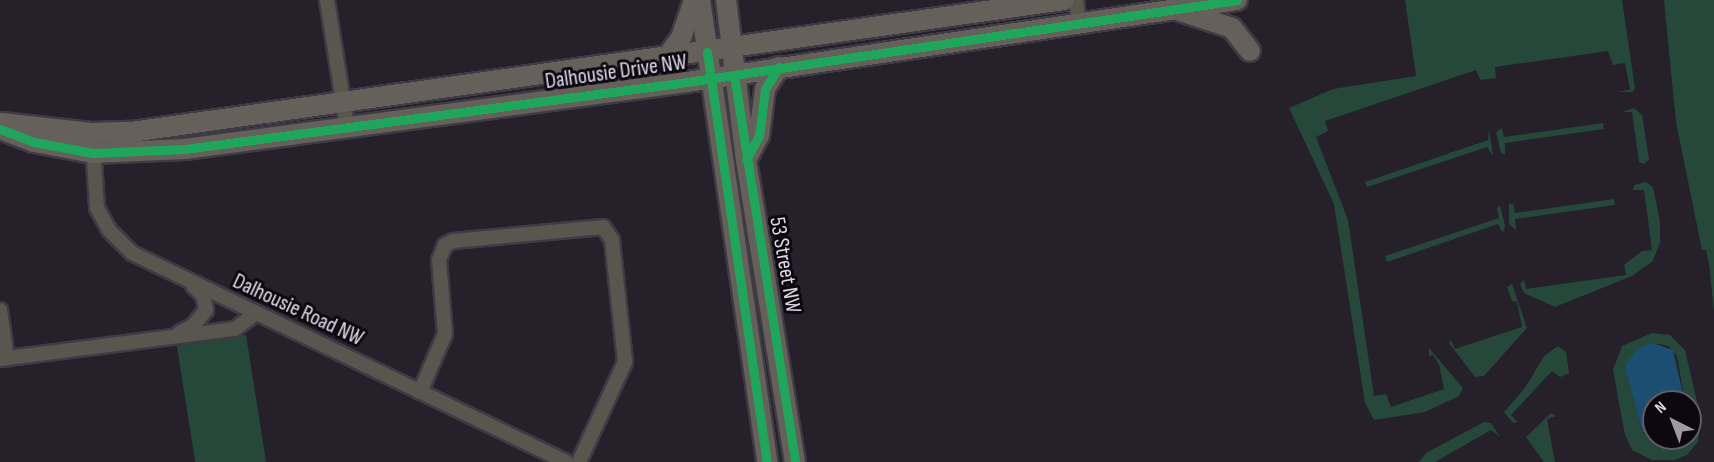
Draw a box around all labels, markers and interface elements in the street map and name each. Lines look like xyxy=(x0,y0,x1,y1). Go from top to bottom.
street label: Dalhousie Drive NW xyxy=(543,49,689,95)
street label: 53 Street NW xyxy=(764,215,806,315)
street label: Dalhousie Road NW xyxy=(229,268,367,352)
north arrow xyxy=(1642,390,1702,450)
text: N xyxy=(1651,398,1670,418)

